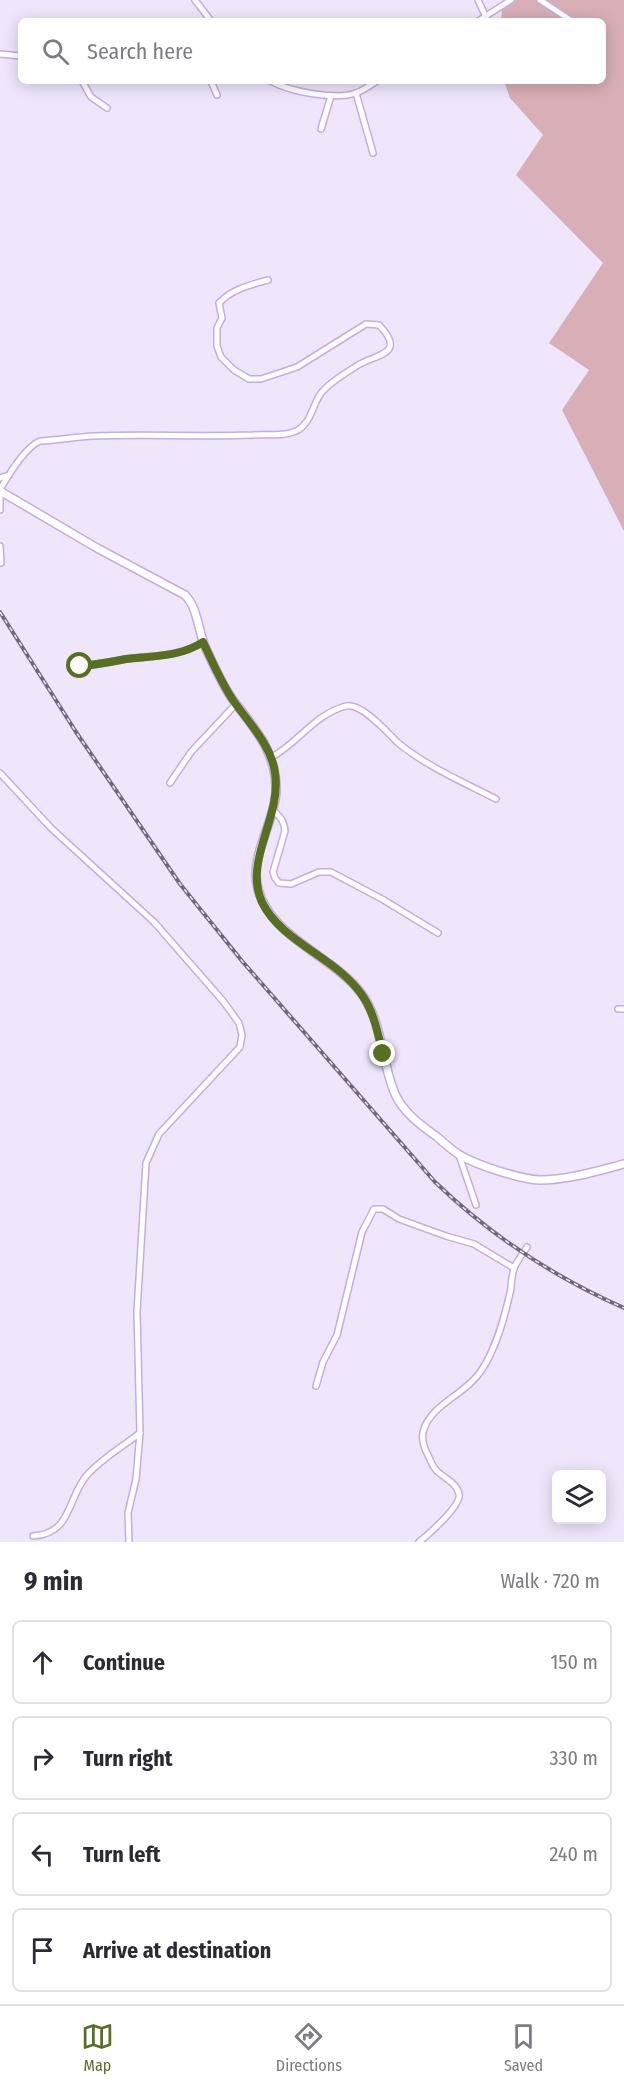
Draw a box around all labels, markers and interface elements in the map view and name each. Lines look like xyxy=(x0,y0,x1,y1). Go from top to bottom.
search box xyxy=(18,18,606,84)
icon: search xyxy=(39,35,72,68)
text: Search here xyxy=(87,38,193,65)
route start xyxy=(66,652,92,678)
route end xyxy=(369,1040,395,1066)
map controls xyxy=(552,1470,606,1524)
button: layers xyxy=(552,1470,606,1524)
text: 9 min xyxy=(24,1566,83,1597)
text: Walk · 720 m xyxy=(501,1569,600,1593)
icon: ahead xyxy=(26,1646,59,1679)
text: Continue xyxy=(83,1649,165,1676)
text: 150 m xyxy=(551,1650,598,1674)
icon: right xyxy=(26,1742,59,1775)
text: Turn right xyxy=(83,1745,172,1772)
text: 330 m xyxy=(549,1746,598,1770)
icon: left xyxy=(26,1838,59,1871)
text: Turn left xyxy=(83,1841,161,1868)
text: 240 m xyxy=(549,1842,598,1866)
icon: arrive xyxy=(26,1934,59,1967)
text: Arrive at destination xyxy=(83,1937,271,1964)
tab: Map xyxy=(81,2020,114,2075)
tab: Directions xyxy=(276,2020,342,2075)
tab: Saved xyxy=(504,2020,543,2075)

